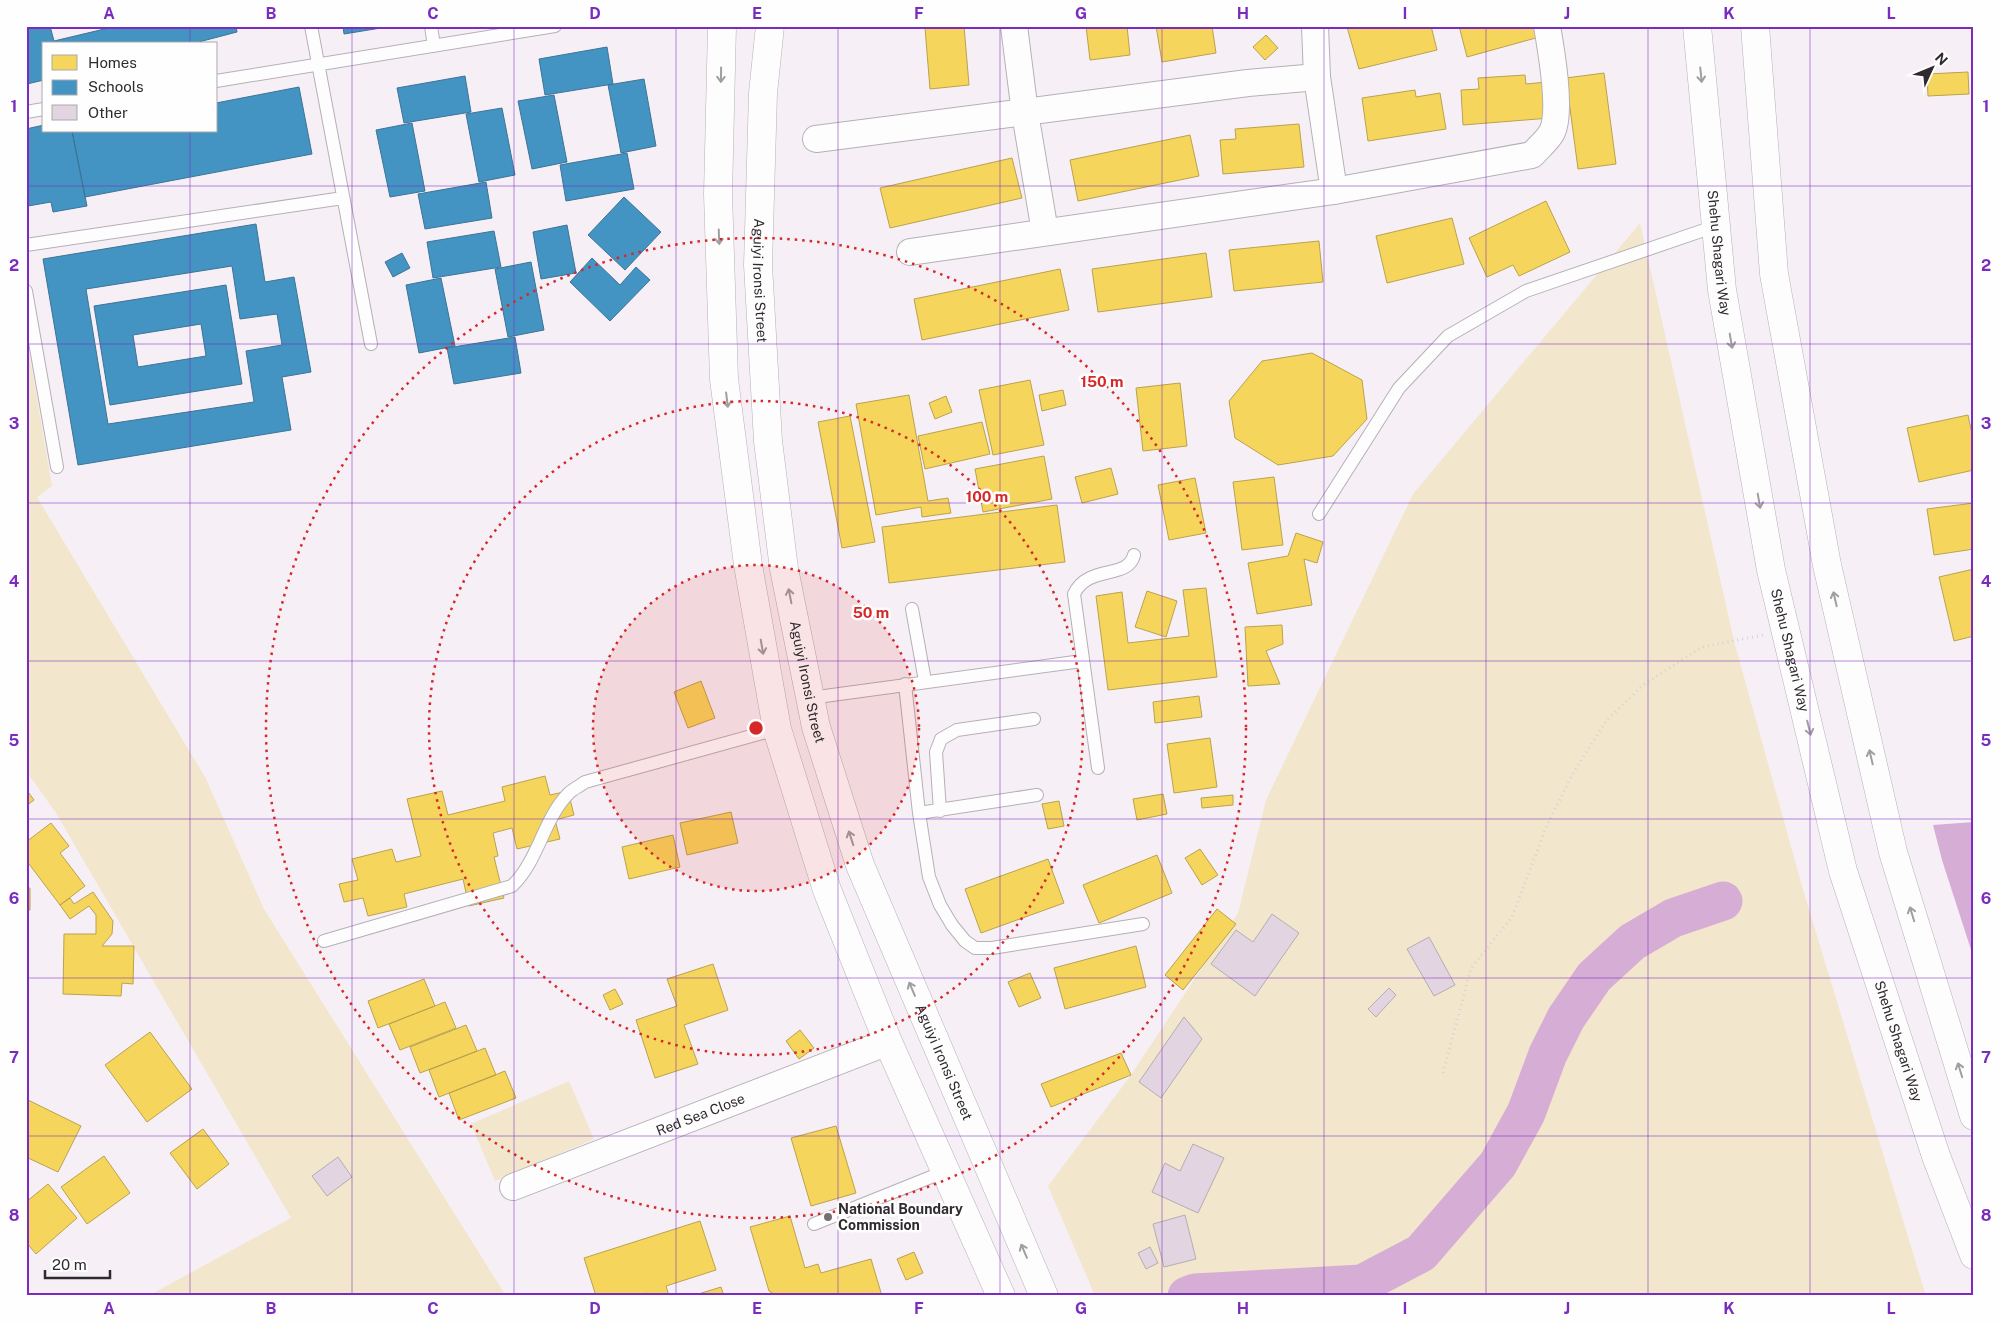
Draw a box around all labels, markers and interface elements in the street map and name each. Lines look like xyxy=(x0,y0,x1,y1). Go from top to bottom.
text: A xyxy=(103,4,115,23)
text: B xyxy=(266,4,277,23)
text: C xyxy=(427,4,439,23)
text: D xyxy=(589,4,601,23)
text: E xyxy=(752,4,762,23)
text: F xyxy=(914,4,924,23)
text: G xyxy=(1075,4,1087,23)
text: H xyxy=(1237,4,1249,23)
text: I xyxy=(1403,4,1407,23)
text: J xyxy=(1564,4,1570,23)
text: K xyxy=(1723,4,1735,23)
text: L xyxy=(1886,4,1896,23)
legend xyxy=(42,42,218,132)
north arrow xyxy=(1908,42,1958,92)
text: N xyxy=(1932,49,1951,68)
text: Homes xyxy=(88,54,137,71)
one-way arrow xyxy=(1697,66,1706,82)
one-way arrow xyxy=(716,67,725,83)
text: Schools xyxy=(88,78,144,95)
text: 1 xyxy=(11,97,17,116)
text: 1 xyxy=(1983,97,1989,116)
text: Other xyxy=(88,104,128,121)
street label: Shehu Shagari Way xyxy=(1705,189,1734,317)
street label: Aguiyi Ironsi Street xyxy=(750,218,770,343)
one-way arrow xyxy=(714,229,724,245)
text: 2 xyxy=(9,256,19,275)
text: 2 xyxy=(1981,256,1991,275)
one-way arrow xyxy=(1726,332,1736,348)
text: 150 m xyxy=(1080,373,1124,390)
one-way arrow xyxy=(722,391,732,407)
text: 3 xyxy=(9,414,19,433)
text: 3 xyxy=(1981,414,1991,433)
text: 100 m xyxy=(966,488,1008,505)
one-way arrow xyxy=(1754,492,1764,508)
text: 4 xyxy=(9,572,20,591)
text: 4 xyxy=(1981,572,1992,591)
street label: Shehu Shagari Way xyxy=(1768,587,1813,714)
one-way arrow xyxy=(785,589,794,605)
one-way arrow xyxy=(1830,591,1839,607)
text: 50 m xyxy=(853,604,889,621)
street label: Aguiyi Ironsi Street xyxy=(787,619,829,745)
one-way arrow xyxy=(758,639,768,655)
centre of rings xyxy=(747,719,765,737)
one-way arrow xyxy=(1805,719,1814,735)
text: 5 xyxy=(9,731,20,750)
text: 5 xyxy=(1981,731,1992,750)
one-way arrow xyxy=(1866,749,1875,765)
one-way arrow xyxy=(846,831,856,847)
text: 6 xyxy=(9,889,19,908)
text: 6 xyxy=(1981,889,1991,908)
one-way arrow xyxy=(1907,907,1917,923)
street label: Shehu Shagari Way xyxy=(1871,979,1926,1104)
one-way arrow xyxy=(907,982,917,997)
street label: Aguiyi Ironsi Street xyxy=(912,1002,976,1122)
text: 7 xyxy=(9,1048,19,1067)
text: 7 xyxy=(1981,1048,1991,1067)
one-way arrow xyxy=(1954,1062,1964,1078)
street label: Red Sea Close xyxy=(654,1090,747,1139)
place label: National Boundary Commission xyxy=(838,1201,963,1233)
text: 8 xyxy=(9,1206,20,1225)
text: 8 xyxy=(1981,1206,1992,1225)
marker: National Boundary Commission xyxy=(822,1211,834,1223)
one-way arrow xyxy=(1019,1244,1029,1259)
scale bar xyxy=(45,1247,110,1279)
text: 20 m xyxy=(52,1256,87,1273)
text: A xyxy=(103,1299,115,1318)
text: B xyxy=(266,1299,277,1318)
text: C xyxy=(427,1299,439,1318)
text: D xyxy=(589,1299,601,1318)
text: E xyxy=(752,1299,762,1318)
text: F xyxy=(914,1299,924,1318)
text: G xyxy=(1075,1299,1087,1318)
text: H xyxy=(1237,1299,1249,1318)
text: I xyxy=(1403,1299,1407,1318)
text: J xyxy=(1564,1299,1570,1318)
text: K xyxy=(1723,1299,1735,1318)
text: L xyxy=(1886,1299,1896,1318)

